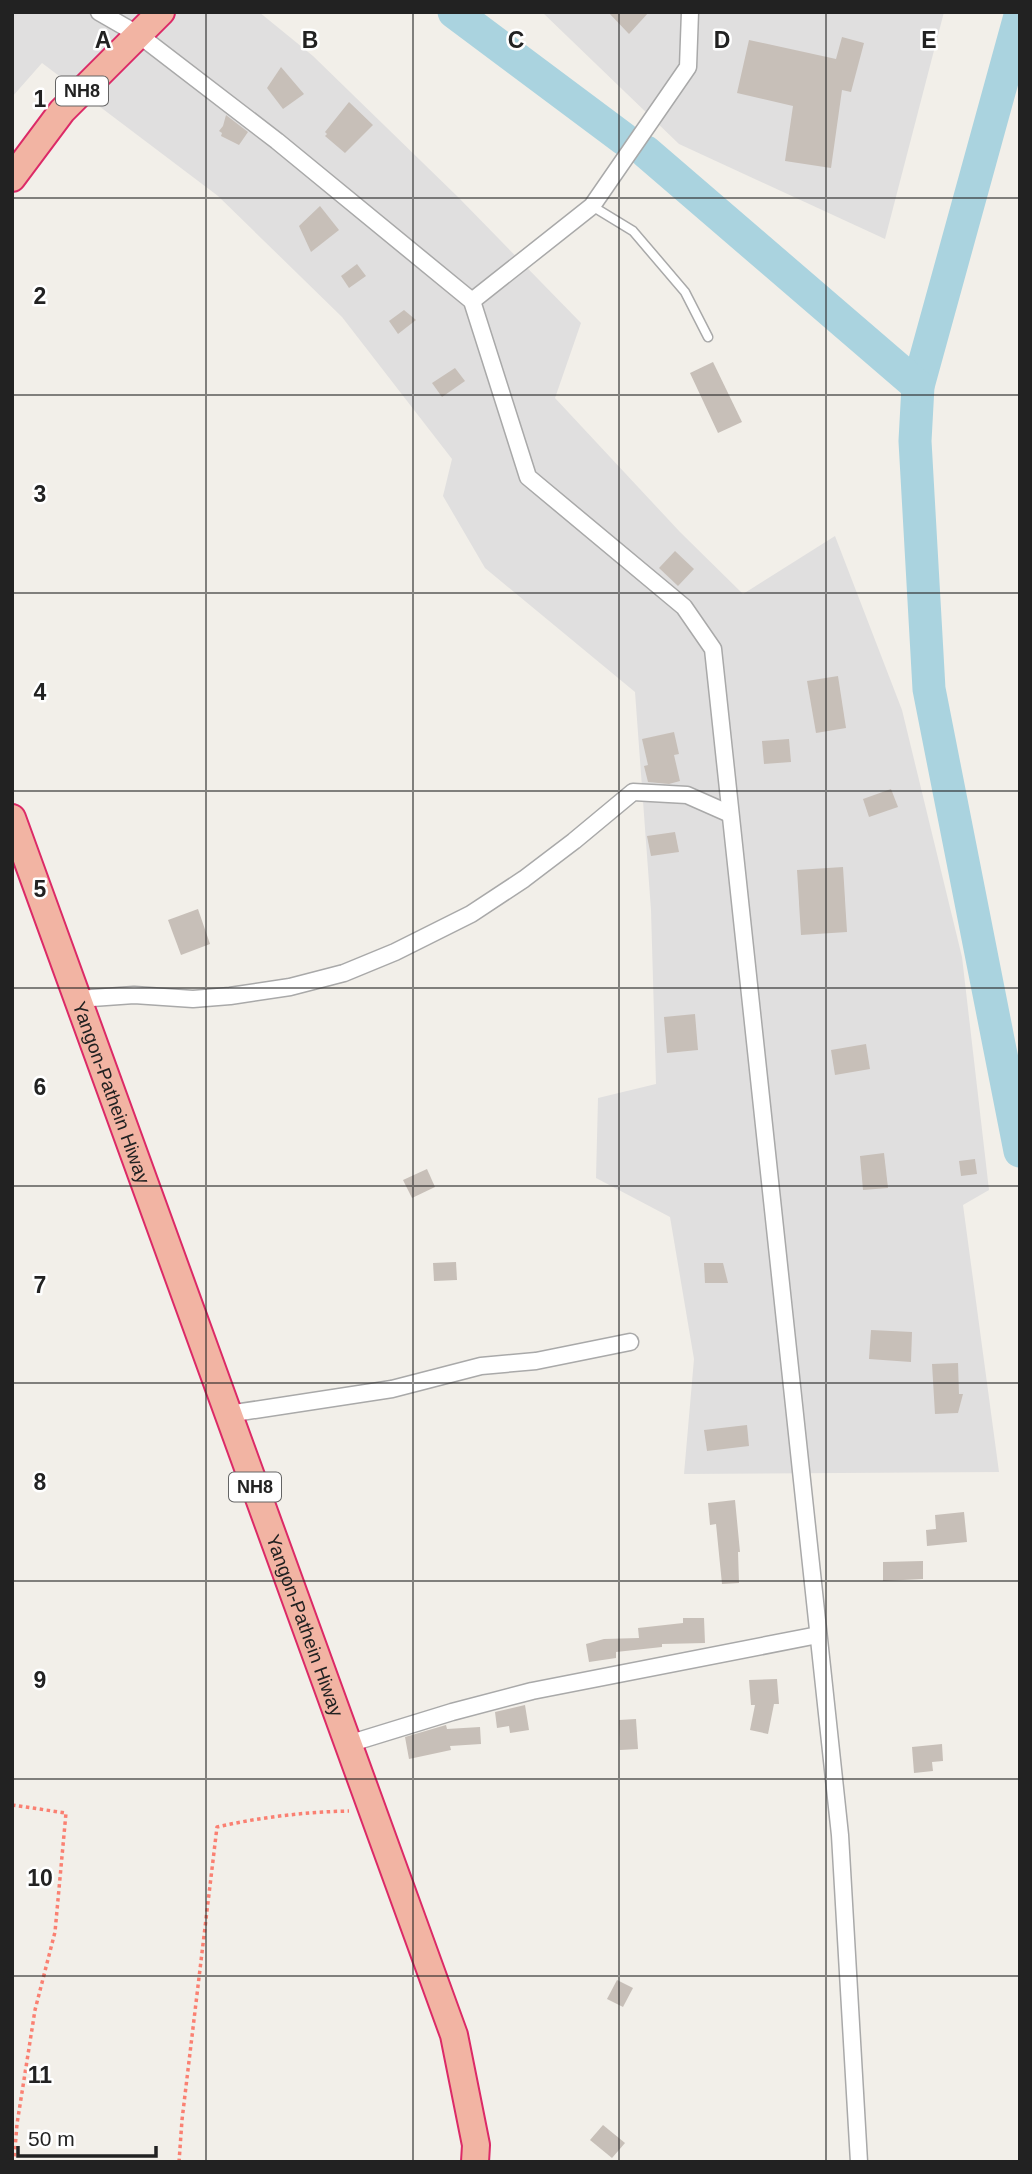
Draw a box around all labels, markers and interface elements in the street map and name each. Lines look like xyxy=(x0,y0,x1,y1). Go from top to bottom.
text: A xyxy=(95,27,111,53)
text: B xyxy=(302,27,318,53)
text: C xyxy=(508,27,524,53)
text: D xyxy=(714,27,730,53)
text: E xyxy=(921,27,937,53)
road number: NH8 xyxy=(56,76,108,106)
text: 1 xyxy=(34,86,47,112)
text: 2 xyxy=(34,283,46,309)
text: 3 xyxy=(34,481,46,507)
text: 4 xyxy=(34,679,47,705)
text: 5 xyxy=(34,876,47,902)
street label: Yangon-Pathein Hiway xyxy=(69,999,154,1187)
text: 6 xyxy=(34,1074,46,1100)
text: 7 xyxy=(34,1272,46,1298)
text: 8 xyxy=(34,1469,47,1495)
road number: NH8 xyxy=(229,1472,281,1502)
street label: Yangon-Pathein Hiway xyxy=(262,1532,348,1720)
text: 9 xyxy=(34,1667,46,1693)
text: 10 xyxy=(27,1865,53,1891)
text: 11 xyxy=(28,2062,52,2088)
scale bar xyxy=(18,2114,156,2158)
text: 50 m xyxy=(28,2127,75,2150)

